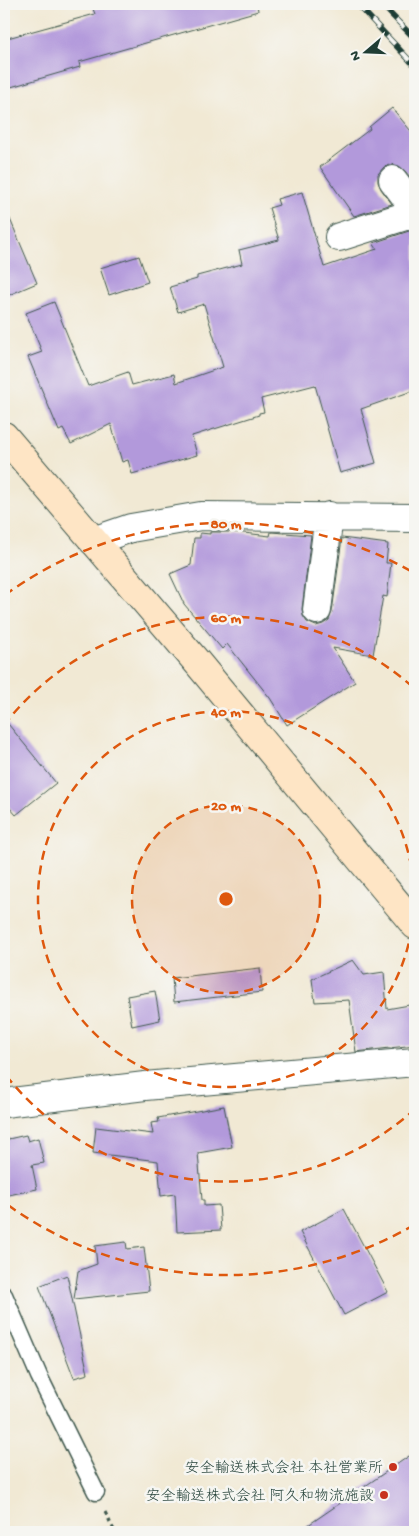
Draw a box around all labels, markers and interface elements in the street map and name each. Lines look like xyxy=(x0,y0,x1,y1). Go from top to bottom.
north arrow xyxy=(342,28,392,78)
text: N xyxy=(347,48,366,63)
text: 80 m xyxy=(211,516,242,534)
text: 60 m xyxy=(211,610,242,628)
text: 40 m xyxy=(210,704,241,722)
text: 20 m xyxy=(211,798,241,816)
centre of rings xyxy=(217,890,235,908)
place label: 安全輸送株式会社 本社営業所 xyxy=(184,1459,383,1478)
marker: 安全輸送株式会社 本社営業所 xyxy=(387,1461,399,1473)
place label: 安全輸送株式会社 阿久和物流施設 xyxy=(145,1487,374,1506)
marker: 安全輸送株式会社 阿久和物流施設 xyxy=(378,1489,390,1501)

